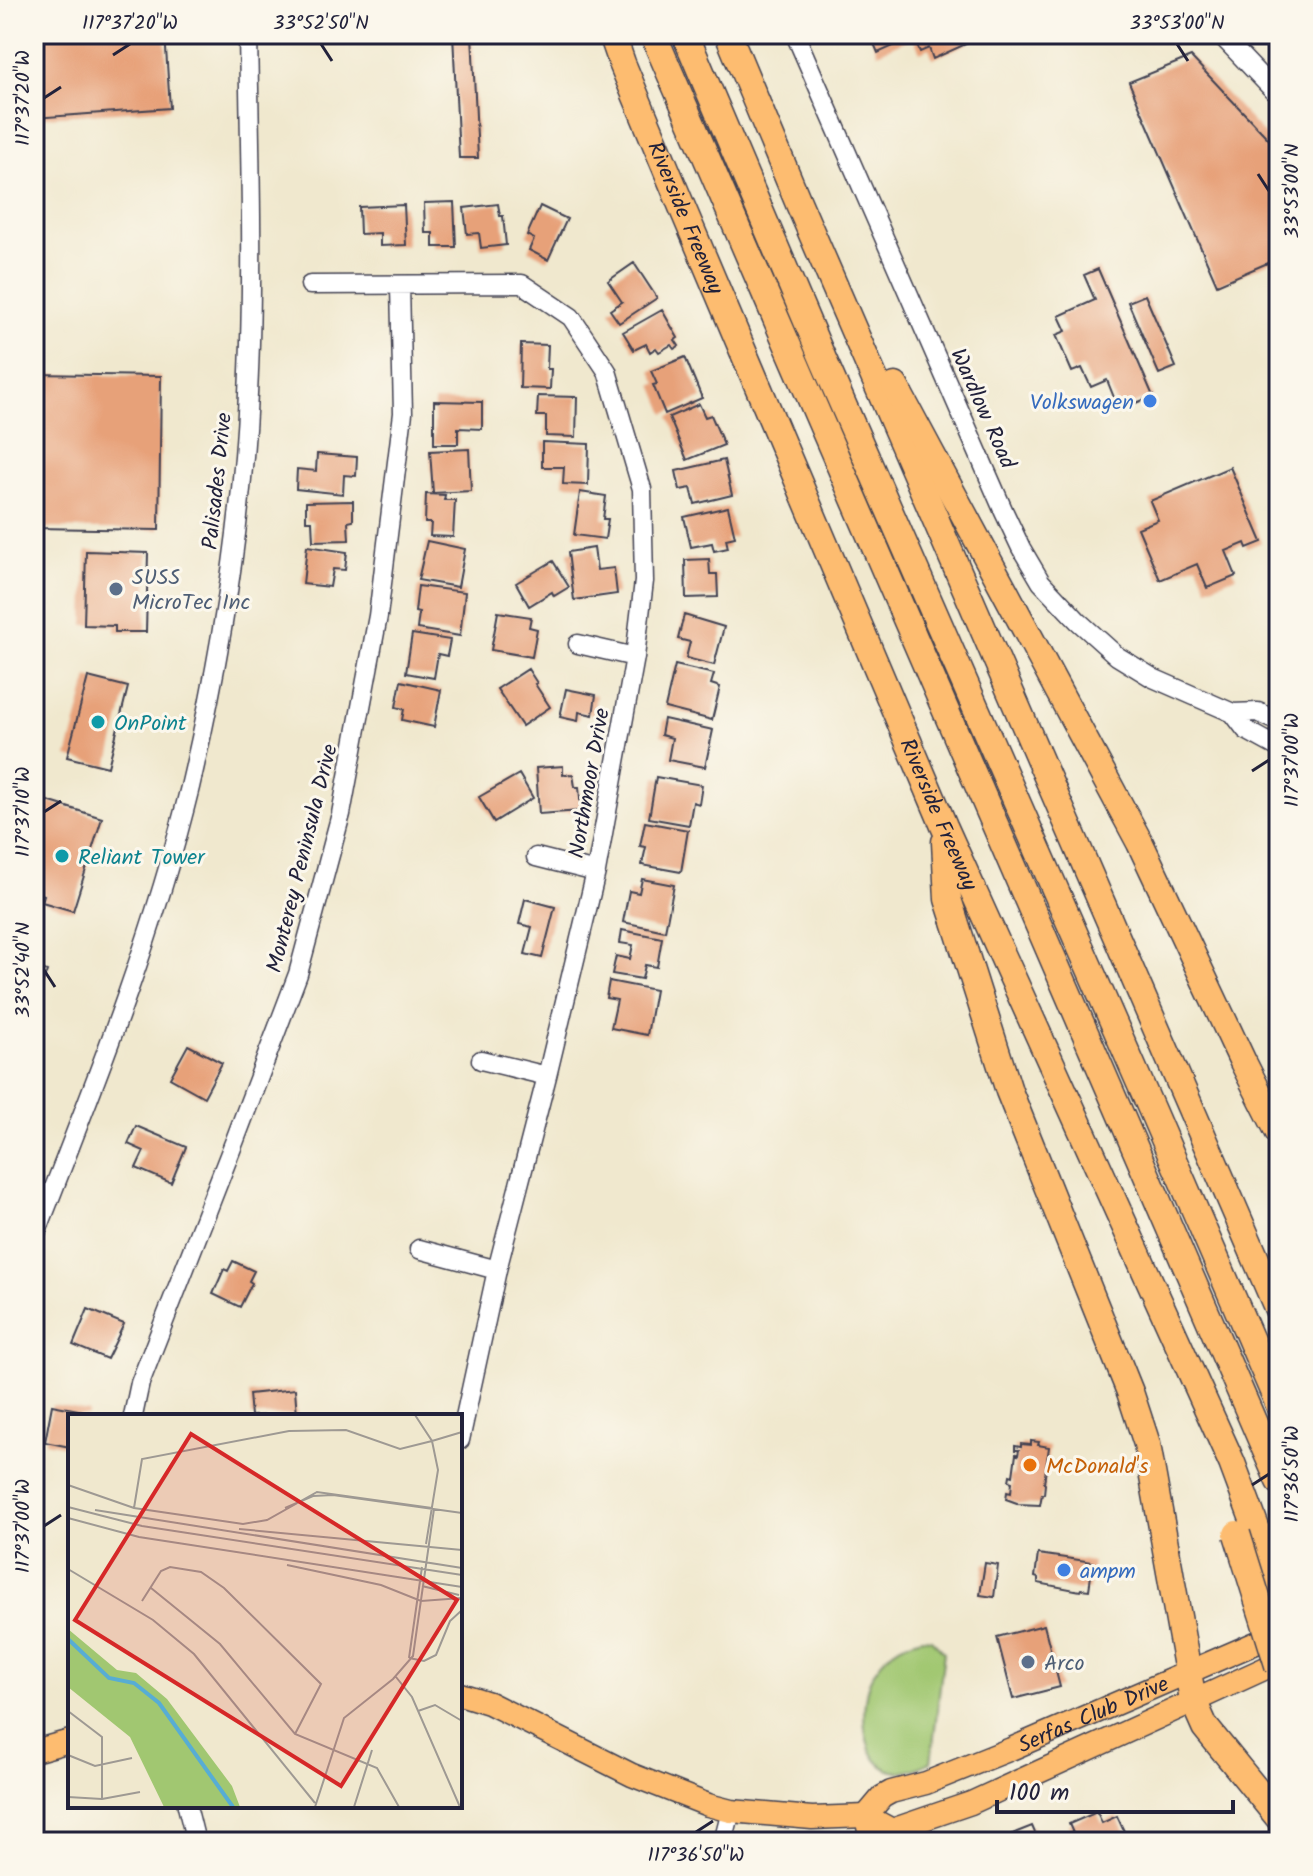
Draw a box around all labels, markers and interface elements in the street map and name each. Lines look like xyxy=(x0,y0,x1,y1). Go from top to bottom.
text: 117°37'20"W xyxy=(82,8,178,40)
text: 33°52'50"N xyxy=(273,8,369,40)
text: 33°53'00"N xyxy=(1130,8,1224,40)
text: 117°37'20"W xyxy=(8,50,40,146)
street label: Riverside Freeway xyxy=(637,136,732,301)
text: 33°53'00"N xyxy=(1277,144,1309,238)
street label: Wardlow Road xyxy=(940,343,1024,476)
place label: Volkswagen xyxy=(1030,386,1134,421)
marker: Volkswagen xyxy=(1141,392,1159,410)
street label: Palisades Drive xyxy=(194,411,243,551)
place label: SUSS MicroTec Inc xyxy=(132,561,250,621)
marker: SUSS MicroTec Inc xyxy=(107,580,125,598)
street label: Northmoor Drive xyxy=(560,706,621,861)
place label: OnPoint xyxy=(114,707,187,742)
marker: OnPoint xyxy=(89,713,107,731)
text: 117°37'00"W xyxy=(1277,713,1309,807)
street label: Riverside Freeway xyxy=(889,733,986,897)
street label: Monterey Peninsula Drive xyxy=(258,740,349,977)
text: 117°37'10"W xyxy=(8,767,40,857)
place label: Reliant Tower xyxy=(78,841,206,876)
marker: Reliant Tower xyxy=(53,847,71,865)
text: 33°52'40"N xyxy=(8,922,40,1018)
inset map xyxy=(68,1414,462,1808)
text: 117°36'50"W xyxy=(1277,1426,1309,1523)
place label: McDonald's xyxy=(1046,1450,1149,1485)
marker: McDonald's xyxy=(1021,1456,1039,1474)
text: 117°37'00"W xyxy=(8,1479,40,1573)
place label: ampm xyxy=(1080,1555,1136,1590)
marker: ampm xyxy=(1055,1561,1073,1579)
place label: Arco xyxy=(1044,1647,1084,1682)
marker: Arco xyxy=(1019,1653,1037,1671)
street label: Serfas Club Drive xyxy=(1013,1668,1175,1764)
scale bar xyxy=(997,1764,1233,1814)
text: 100 m xyxy=(1009,1774,1069,1813)
text: 117°36'50"W xyxy=(648,1840,745,1872)

